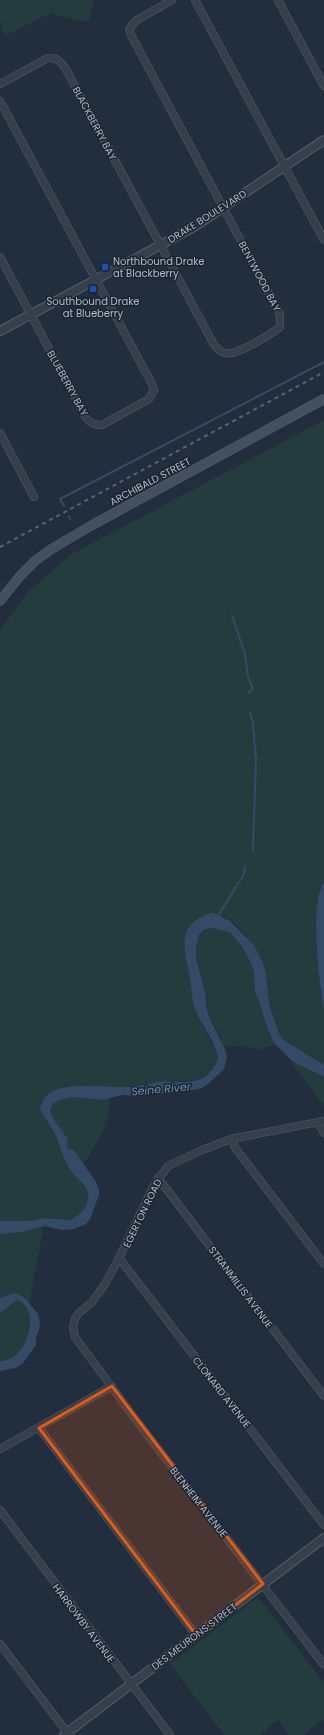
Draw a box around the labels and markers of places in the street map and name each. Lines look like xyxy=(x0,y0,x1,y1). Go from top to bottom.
place label: Northbound Drake at Blackberry xyxy=(113,254,205,281)
marker: Northbound Drake at Blackberry xyxy=(100,262,110,272)
marker: Southbound Drake at Blueberry xyxy=(88,284,98,294)
place label: Southbound Drake at Blueberry xyxy=(46,294,140,321)

